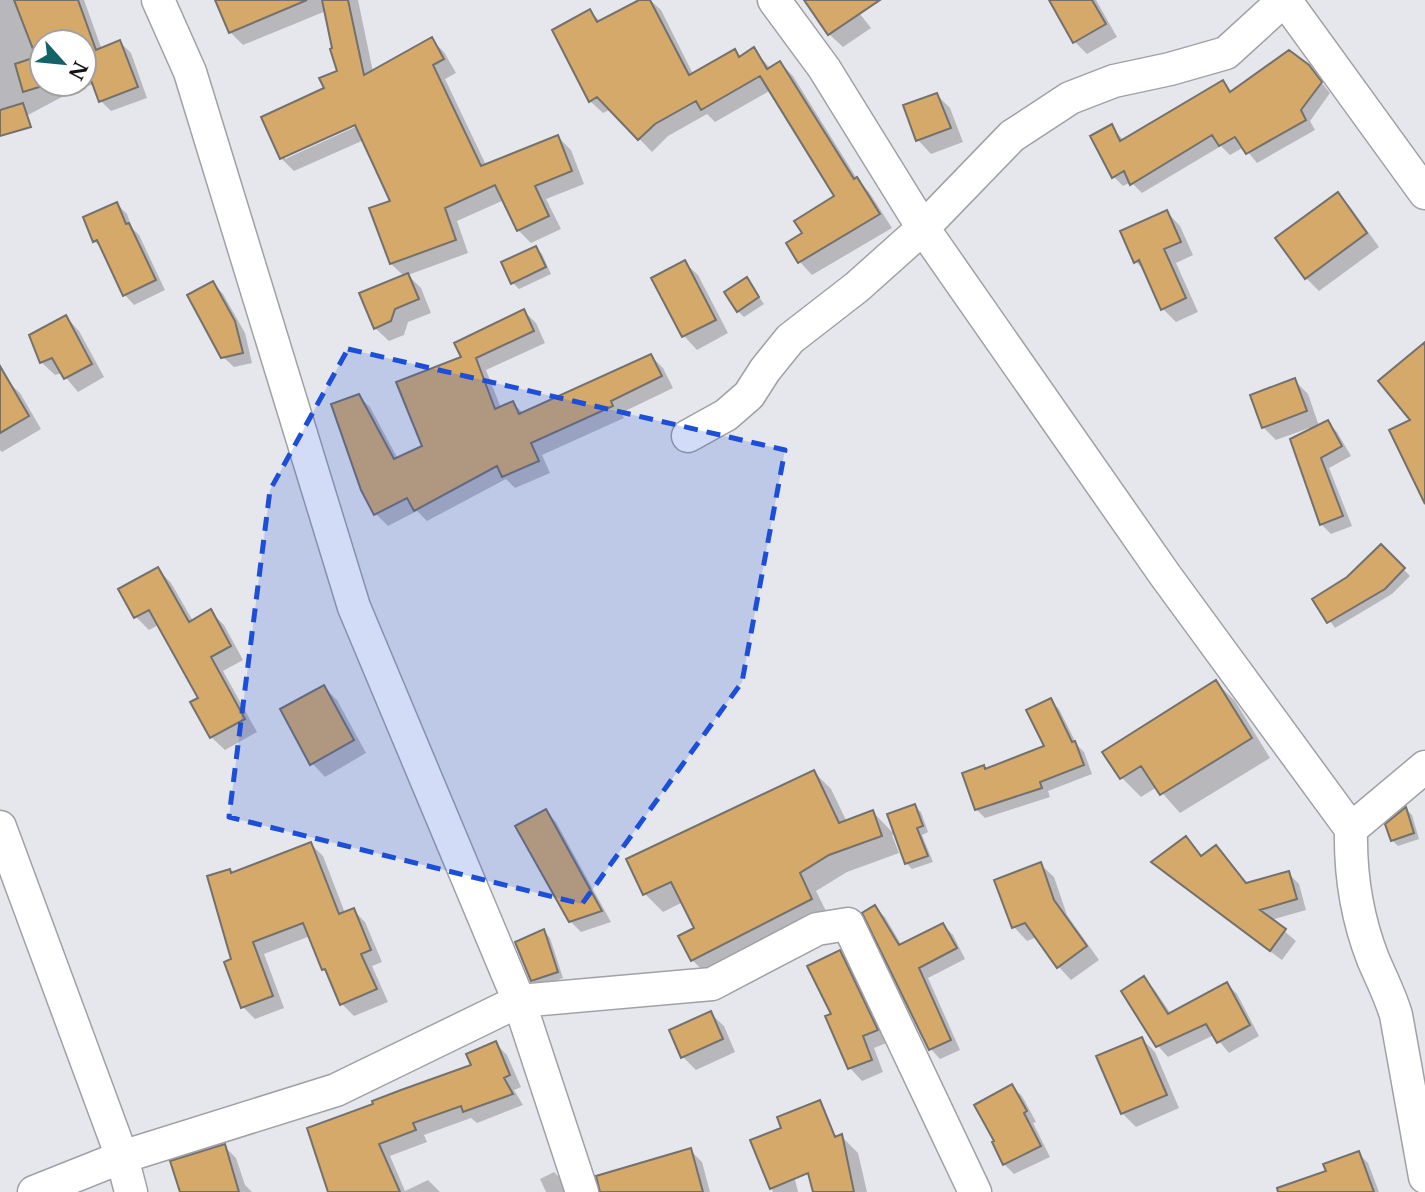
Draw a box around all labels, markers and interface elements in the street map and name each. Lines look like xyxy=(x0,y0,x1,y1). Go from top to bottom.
north arrow xyxy=(28,28,98,98)
text: N xyxy=(63,57,92,84)

